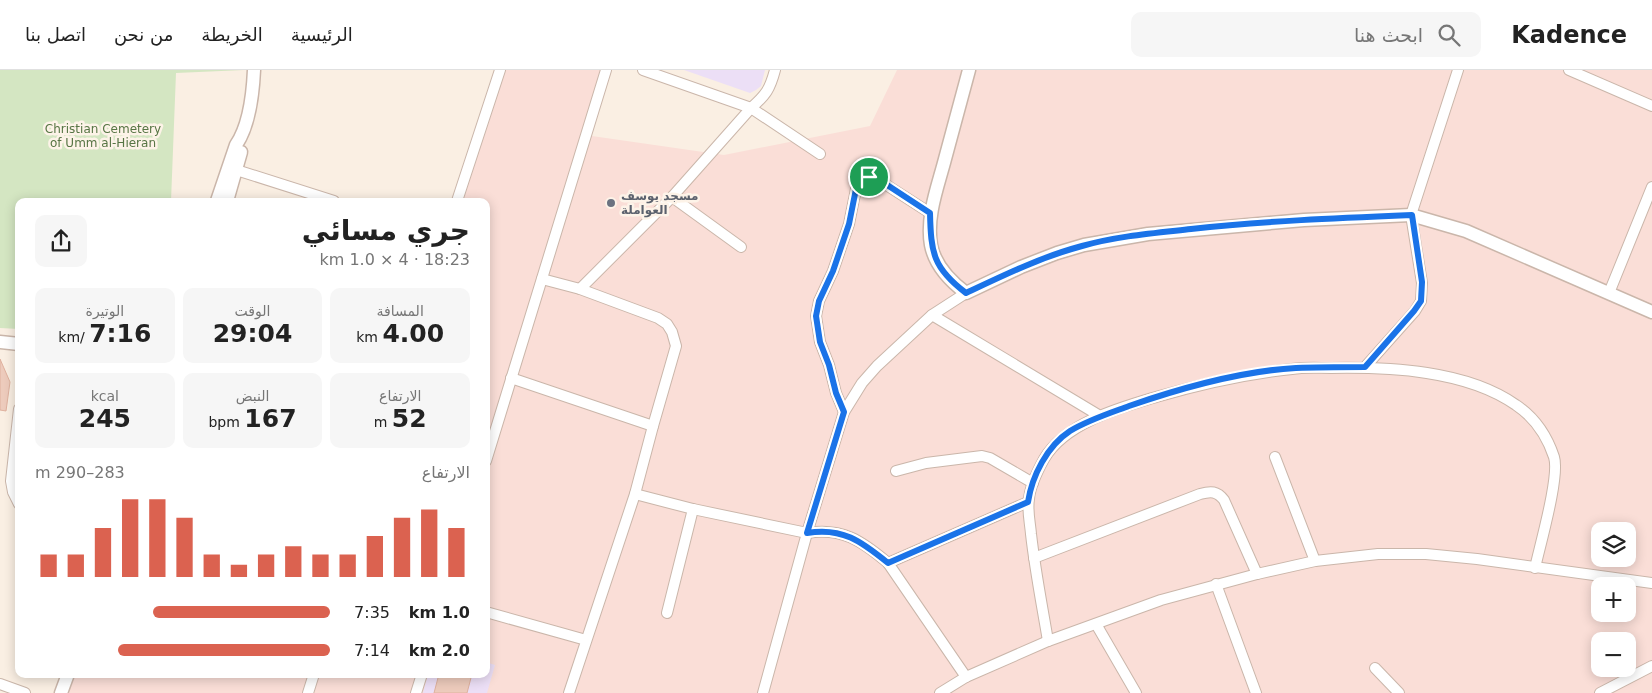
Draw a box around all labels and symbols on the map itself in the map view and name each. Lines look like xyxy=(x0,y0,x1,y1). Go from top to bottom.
park label: Christian Cemetery of Umm al-Hieran xyxy=(45,122,161,150)
pin xyxy=(848,156,890,198)
place label: مسجد يوسف العواملة xyxy=(621,189,699,218)
marker: مسجد يوسف العواملة xyxy=(605,197,617,209)

